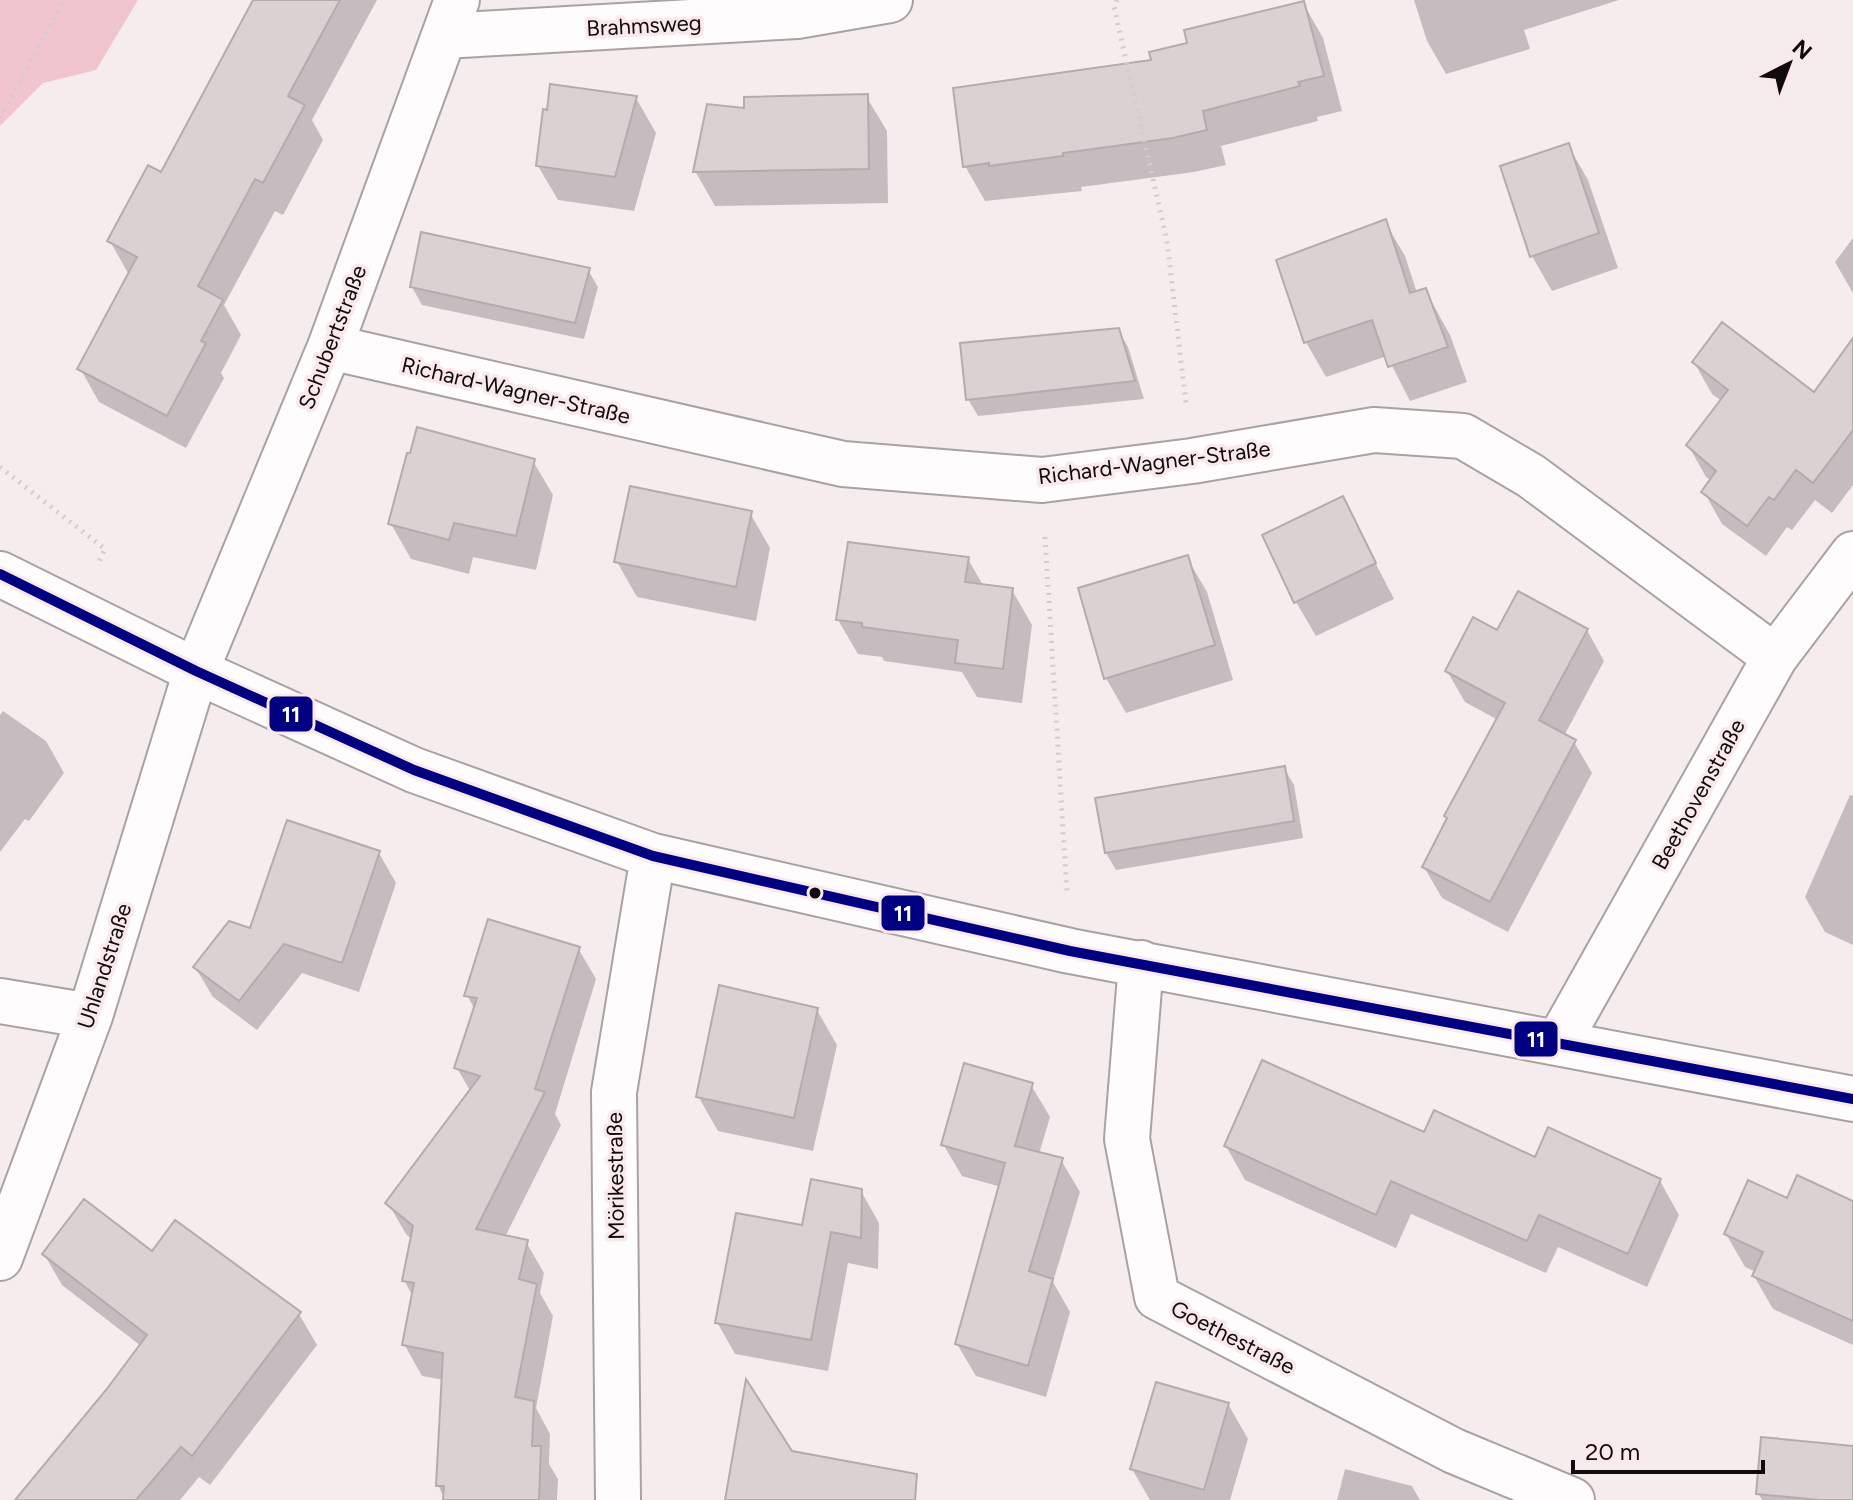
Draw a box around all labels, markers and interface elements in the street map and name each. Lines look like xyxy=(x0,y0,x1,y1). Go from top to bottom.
street label: Brahmsweg xyxy=(586,9,702,42)
north arrow xyxy=(1749,24,1829,104)
text: N xyxy=(1787,34,1817,65)
street label: Schubertstraße xyxy=(293,261,372,413)
street label: Richard-Wagner-Straße xyxy=(399,351,633,430)
street label: Richard-Wagner-Straße xyxy=(1036,435,1272,490)
line badge: 11 xyxy=(268,695,314,733)
text: 11 xyxy=(282,701,300,728)
street label: Beethovenstraße xyxy=(1646,714,1751,874)
unlabelled marker xyxy=(807,885,823,901)
line badge: 11 xyxy=(880,894,926,932)
street label: Uhlandstraße xyxy=(71,900,138,1032)
text: 11 xyxy=(894,900,912,927)
line badge: 11 xyxy=(1513,1020,1559,1058)
text: 11 xyxy=(1527,1026,1545,1053)
street label: Mörikestraße xyxy=(601,1112,630,1240)
street label: Goethestraße xyxy=(1166,1295,1299,1380)
scale bar xyxy=(1573,1424,1763,1474)
text: 20 m xyxy=(1585,1437,1640,1466)

